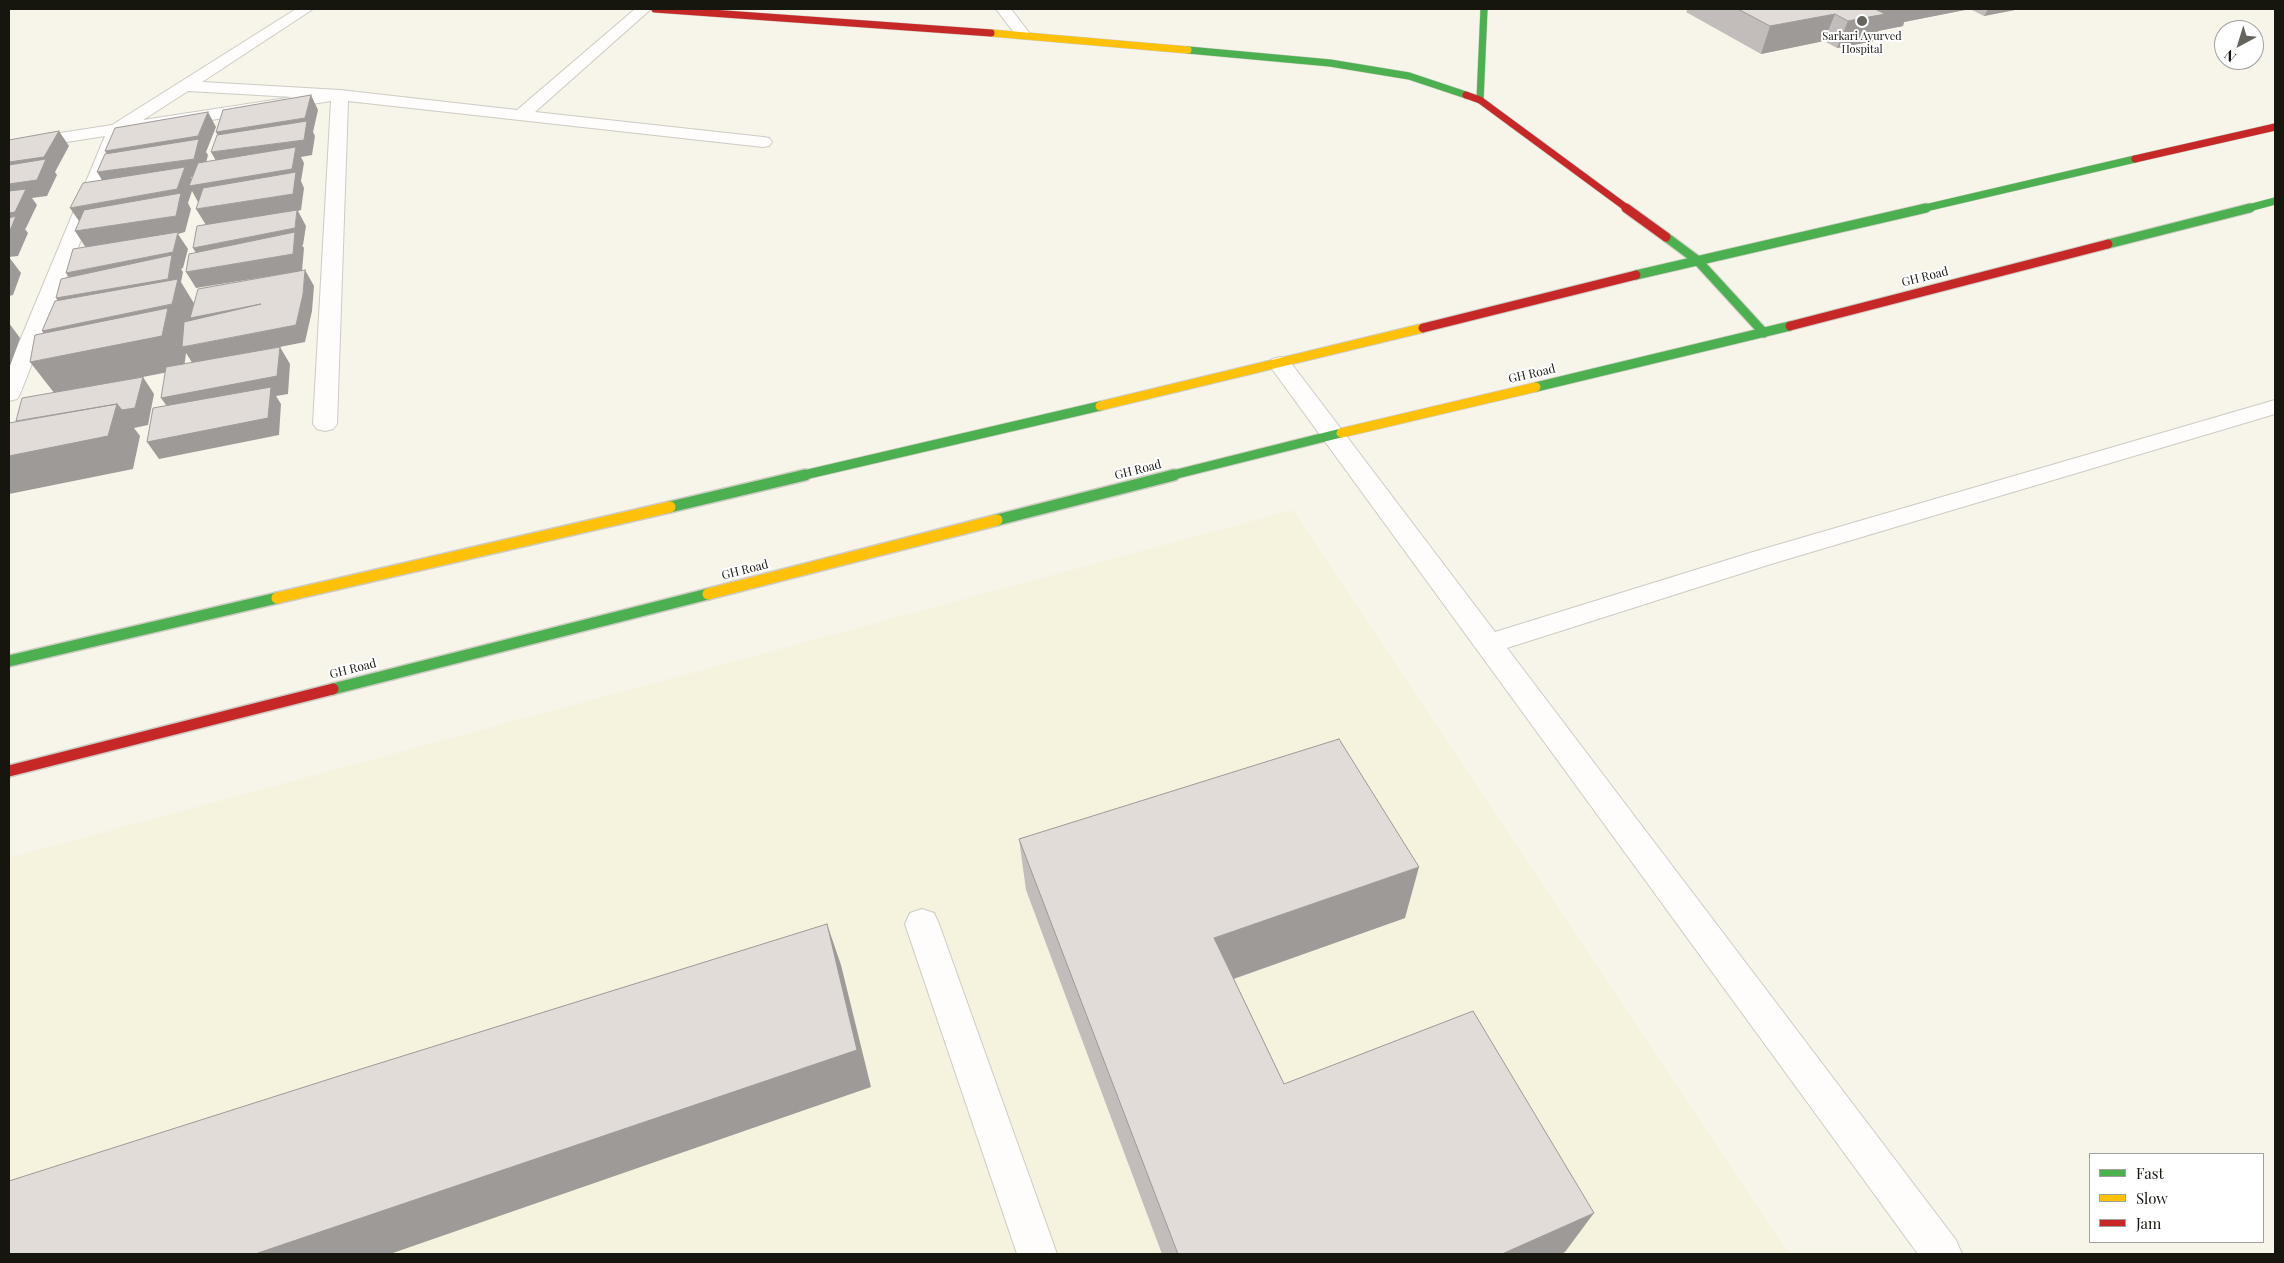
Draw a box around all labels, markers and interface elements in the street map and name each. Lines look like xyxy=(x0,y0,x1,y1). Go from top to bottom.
marker: Sarkari Ayurved Hospital xyxy=(1855,14,1869,28)
north arrow xyxy=(2214,20,2264,70)
place label: Sarkari Ayurved Hospital xyxy=(1822,30,1902,56)
text: N xyxy=(2220,46,2240,67)
street label: GH Road xyxy=(1900,264,1950,290)
street label: GH Road xyxy=(1507,362,1557,386)
street label: GH Road xyxy=(1113,457,1163,483)
street label: GH Road xyxy=(720,557,770,583)
street label: GH Road xyxy=(328,656,378,682)
legend xyxy=(2089,1153,2264,1243)
text: Fast xyxy=(2136,1163,2164,1183)
text: Slow xyxy=(2136,1188,2168,1208)
text: Jam xyxy=(2136,1213,2161,1233)

